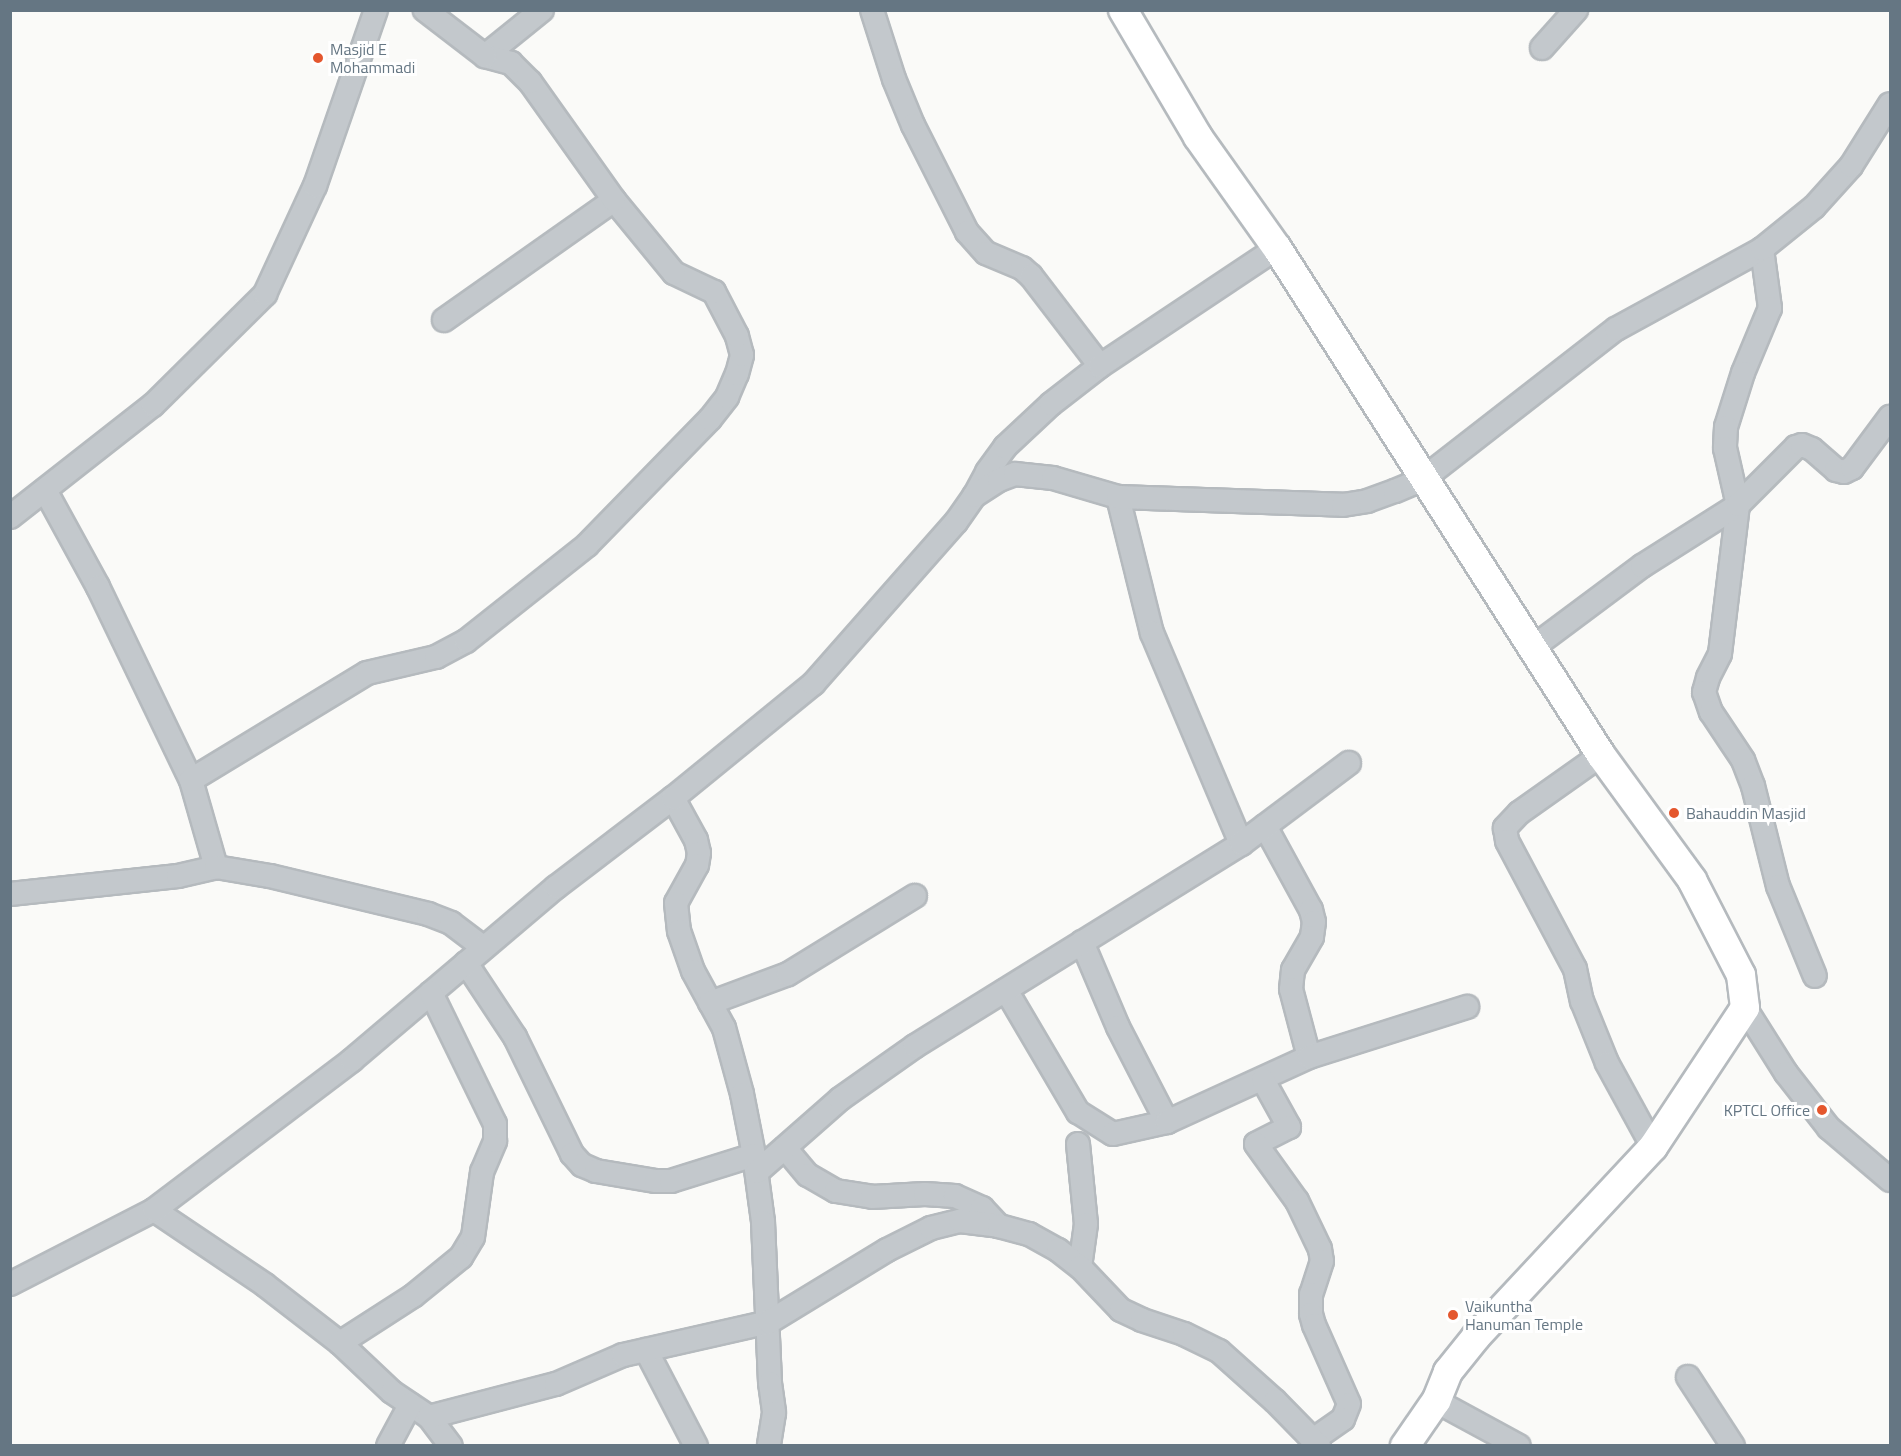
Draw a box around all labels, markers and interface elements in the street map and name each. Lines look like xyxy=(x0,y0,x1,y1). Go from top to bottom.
place label: Masjid E Mohammadi xyxy=(330,39,415,77)
marker: Masjid E Mohammadi xyxy=(311,51,325,65)
place label: Bahauddin Masjid xyxy=(1686,803,1806,823)
marker: Bahauddin Masjid xyxy=(1667,806,1681,820)
place label: KPTCL Office xyxy=(1724,1100,1810,1120)
marker: KPTCL Office xyxy=(1815,1103,1829,1117)
place label: Vaikuntha Hanuman Temple xyxy=(1465,1296,1583,1334)
marker: Vaikuntha Hanuman Temple xyxy=(1446,1308,1460,1322)

